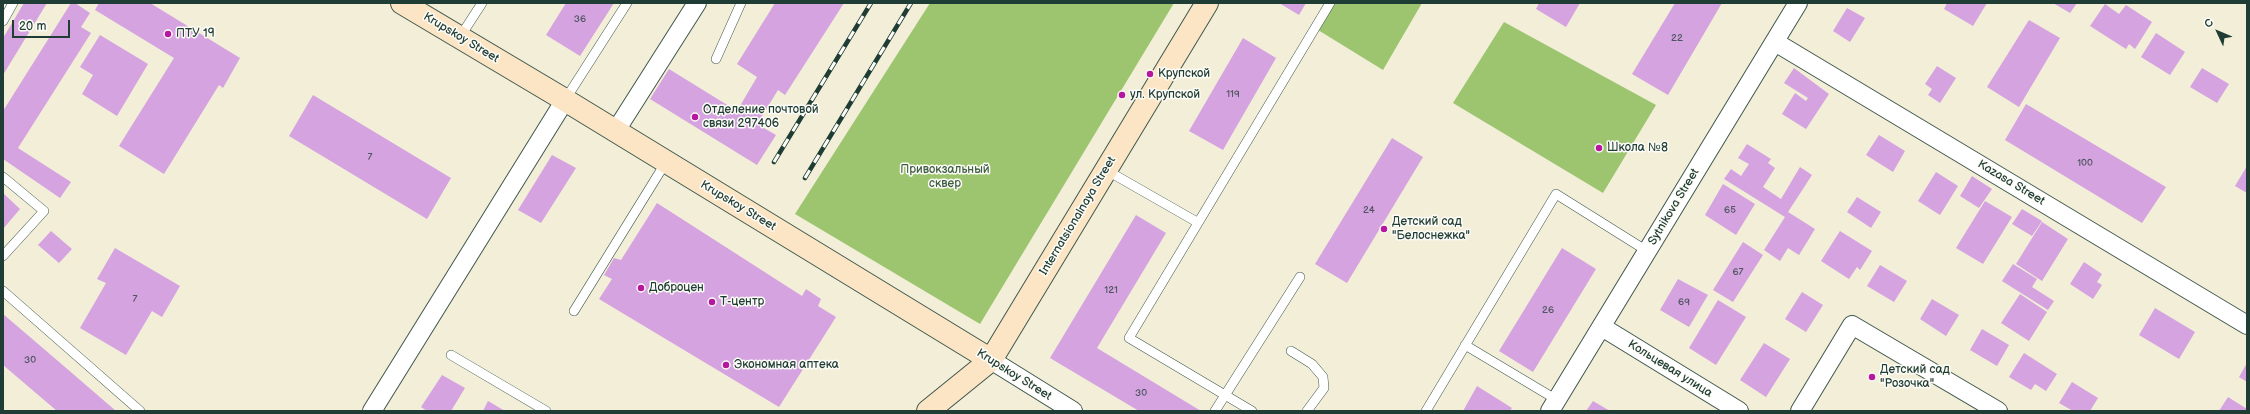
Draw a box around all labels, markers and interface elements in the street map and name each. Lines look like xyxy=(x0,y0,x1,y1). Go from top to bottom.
street label: Krupskoy Street xyxy=(421,10,501,66)
scale bar xyxy=(14,12,72,38)
north arrow xyxy=(2198,12,2238,52)
house number: 36 xyxy=(574,13,586,25)
text: С xyxy=(2202,16,2216,31)
text: 20 m xyxy=(19,19,46,34)
place label: ПТУ 19 xyxy=(176,27,215,41)
marker: ПТУ 19 xyxy=(163,29,173,39)
house number: 22 xyxy=(1671,32,1683,44)
place label: Крупской xyxy=(1158,67,1210,81)
marker: Крупской xyxy=(1145,69,1155,79)
place label: ул. Крупской xyxy=(1130,88,1200,102)
house number: 119 xyxy=(1226,88,1240,100)
marker: ул. Крупской xyxy=(1117,90,1127,100)
place label: Отделение почтовой связи 297406 xyxy=(703,103,819,131)
marker: Отделение почтовой связи 297406 xyxy=(690,112,700,122)
place label: Школа №8 xyxy=(1607,141,1668,155)
marker: Школа №8 xyxy=(1594,143,1604,153)
house number: 7 xyxy=(368,151,372,163)
street label: Internatsionalnaya Street xyxy=(1037,154,1119,278)
street label: Kazasa Street xyxy=(1975,157,2047,209)
house number: 100 xyxy=(2077,157,2093,169)
park label: Привокзальный сквер xyxy=(900,163,990,191)
street label: Sytnikova Street xyxy=(1645,166,1703,248)
street label: Krupskoy Street xyxy=(698,178,778,234)
house number: 24 xyxy=(1363,204,1375,216)
house number: 65 xyxy=(1724,204,1736,216)
place label: Детский сад "Белоснежка" xyxy=(1392,215,1470,243)
marker: Детский сад "Белоснежка" xyxy=(1379,224,1389,234)
house number: 67 xyxy=(1732,266,1744,278)
place label: Доброцен xyxy=(649,281,704,295)
marker: Доброцен xyxy=(636,283,646,293)
house number: 121 xyxy=(1104,284,1118,296)
house number: 7 xyxy=(133,293,137,305)
place label: Т-центр xyxy=(720,295,764,309)
house number: 69 xyxy=(1678,296,1690,308)
marker: Т-центр xyxy=(707,297,717,307)
house number: 26 xyxy=(1542,304,1554,316)
street label: Кольцевая улица xyxy=(1625,337,1715,401)
street label: Krupskoy Street xyxy=(974,346,1054,404)
house number: 30 xyxy=(24,354,36,366)
place label: Экономная аптека xyxy=(734,358,839,372)
marker: Экономная аптека xyxy=(721,360,731,370)
place label: Детский сад "Розочка" xyxy=(1880,363,1950,391)
marker: Детский сад "Розочка" xyxy=(1867,372,1877,382)
house number: 30 xyxy=(1135,387,1147,399)

